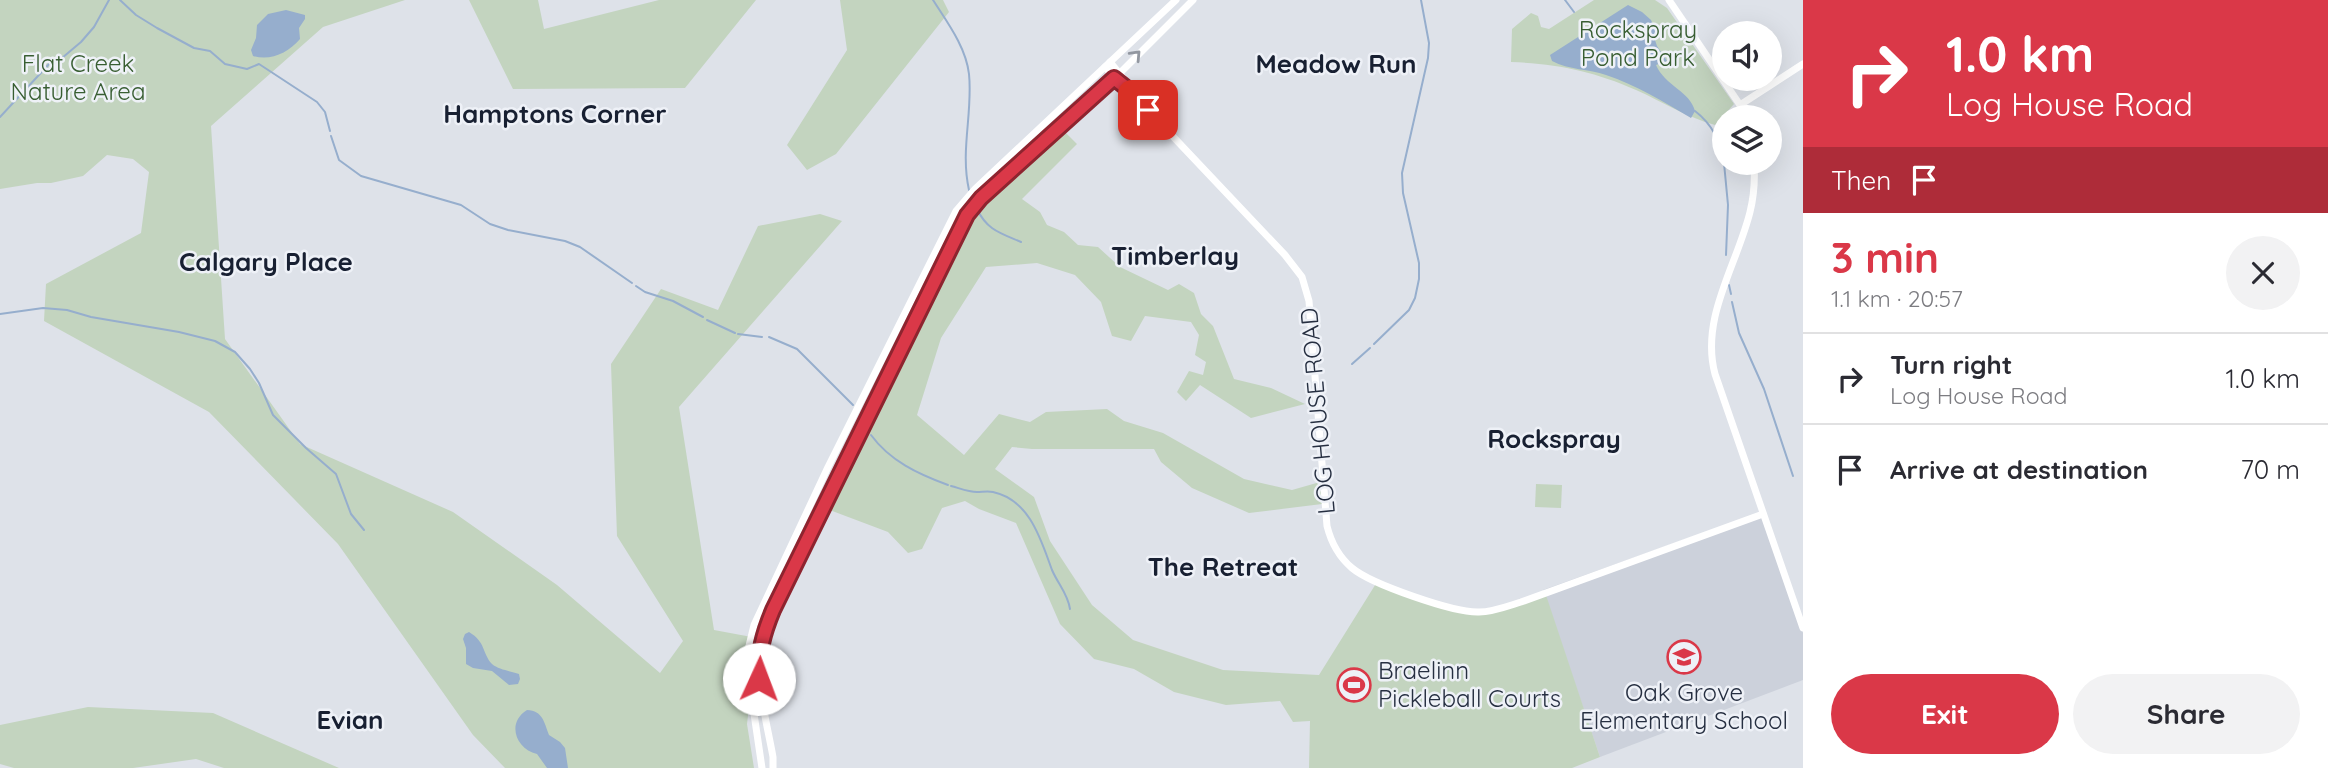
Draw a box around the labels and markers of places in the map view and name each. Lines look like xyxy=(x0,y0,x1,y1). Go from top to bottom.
pin xyxy=(1118,80,1178,140)
school or university icon: Oak Grove Elementary School xyxy=(1665,638,1703,676)
place label: Braelinn Pickleball Courts xyxy=(1378,655,1561,713)
sports icon: Braelinn Pickleball Courts xyxy=(1335,666,1373,704)
place label: Oak Grove Elementary School xyxy=(1580,677,1788,735)

